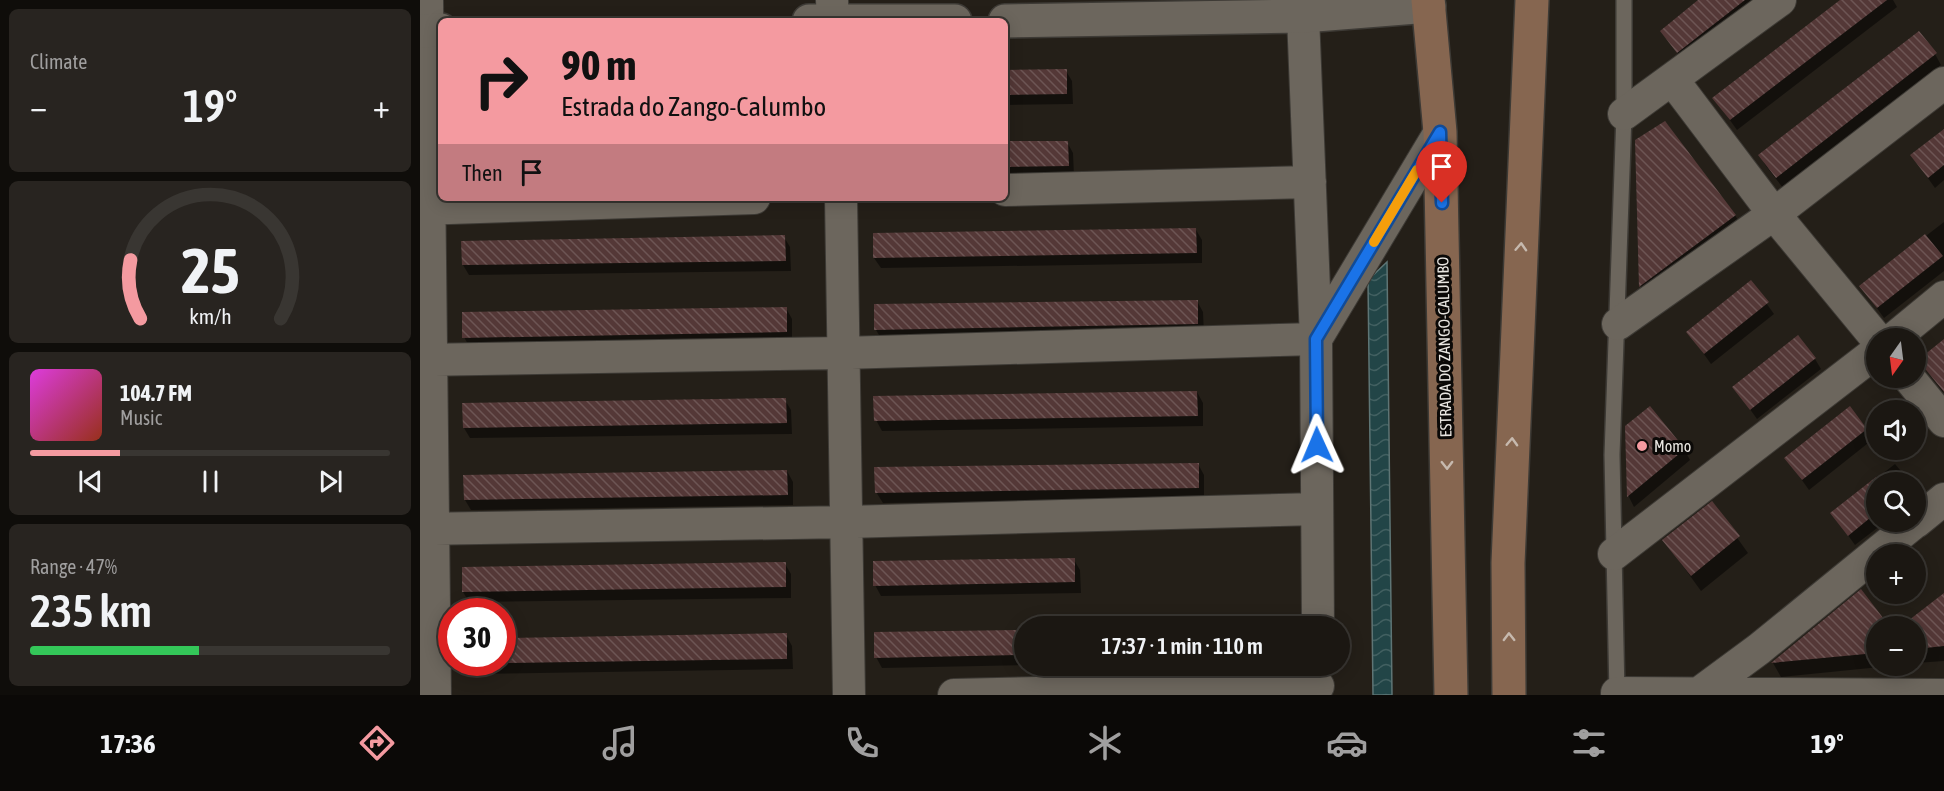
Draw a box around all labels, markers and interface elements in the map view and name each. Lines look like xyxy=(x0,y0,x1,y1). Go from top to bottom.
text: 90 m xyxy=(561,41,636,89)
icon: right xyxy=(462,42,540,120)
text: Climate xyxy=(30,50,87,73)
text: 19° xyxy=(183,80,237,132)
text: − xyxy=(30,87,47,125)
text: + xyxy=(373,87,390,125)
text: Estrada do Zango-Calumbo xyxy=(561,91,826,122)
pin xyxy=(1416,141,1467,203)
icon: arrive xyxy=(1425,150,1458,183)
icon: arrive xyxy=(515,156,548,189)
text: Then xyxy=(462,160,503,186)
text: 25 xyxy=(181,235,239,306)
one-way arrow xyxy=(1514,242,1527,251)
street label: ESTRADA DO ZANGO-CALUMBO xyxy=(1433,257,1455,437)
text: km/h xyxy=(189,304,231,329)
north arrow xyxy=(1866,328,1926,388)
map controls xyxy=(1866,328,1926,676)
text: 104.7 FM xyxy=(120,380,192,406)
button: sound xyxy=(1866,400,1926,460)
text: Music xyxy=(120,406,162,429)
position arrow xyxy=(1285,413,1349,477)
one-way arrow xyxy=(1506,437,1519,446)
place label: Momo xyxy=(1654,437,1691,455)
marker: Momo xyxy=(1635,439,1649,453)
one-way arrow xyxy=(1440,460,1453,469)
icon: previous xyxy=(74,465,107,498)
icon: pause xyxy=(194,465,227,498)
icon: next xyxy=(314,465,347,498)
button: search xyxy=(1866,472,1926,532)
button: + xyxy=(1866,544,1926,604)
text: Range · 47% xyxy=(30,555,117,578)
text: 235 km xyxy=(30,585,152,637)
speed limit sign: 30 xyxy=(438,598,516,676)
button: − xyxy=(1866,616,1926,676)
one-way arrow xyxy=(1503,632,1515,641)
text: 17:37 · 1 min · 110 m xyxy=(1101,633,1263,659)
icon: directions xyxy=(356,722,398,764)
icon: music xyxy=(599,722,641,764)
icon: phone xyxy=(841,722,883,764)
icon: climate xyxy=(1084,722,1126,764)
icon: car xyxy=(1326,722,1368,764)
icon: filters xyxy=(1568,722,1610,764)
text: 17:36 xyxy=(100,728,156,759)
text: 19° xyxy=(1811,728,1844,759)

